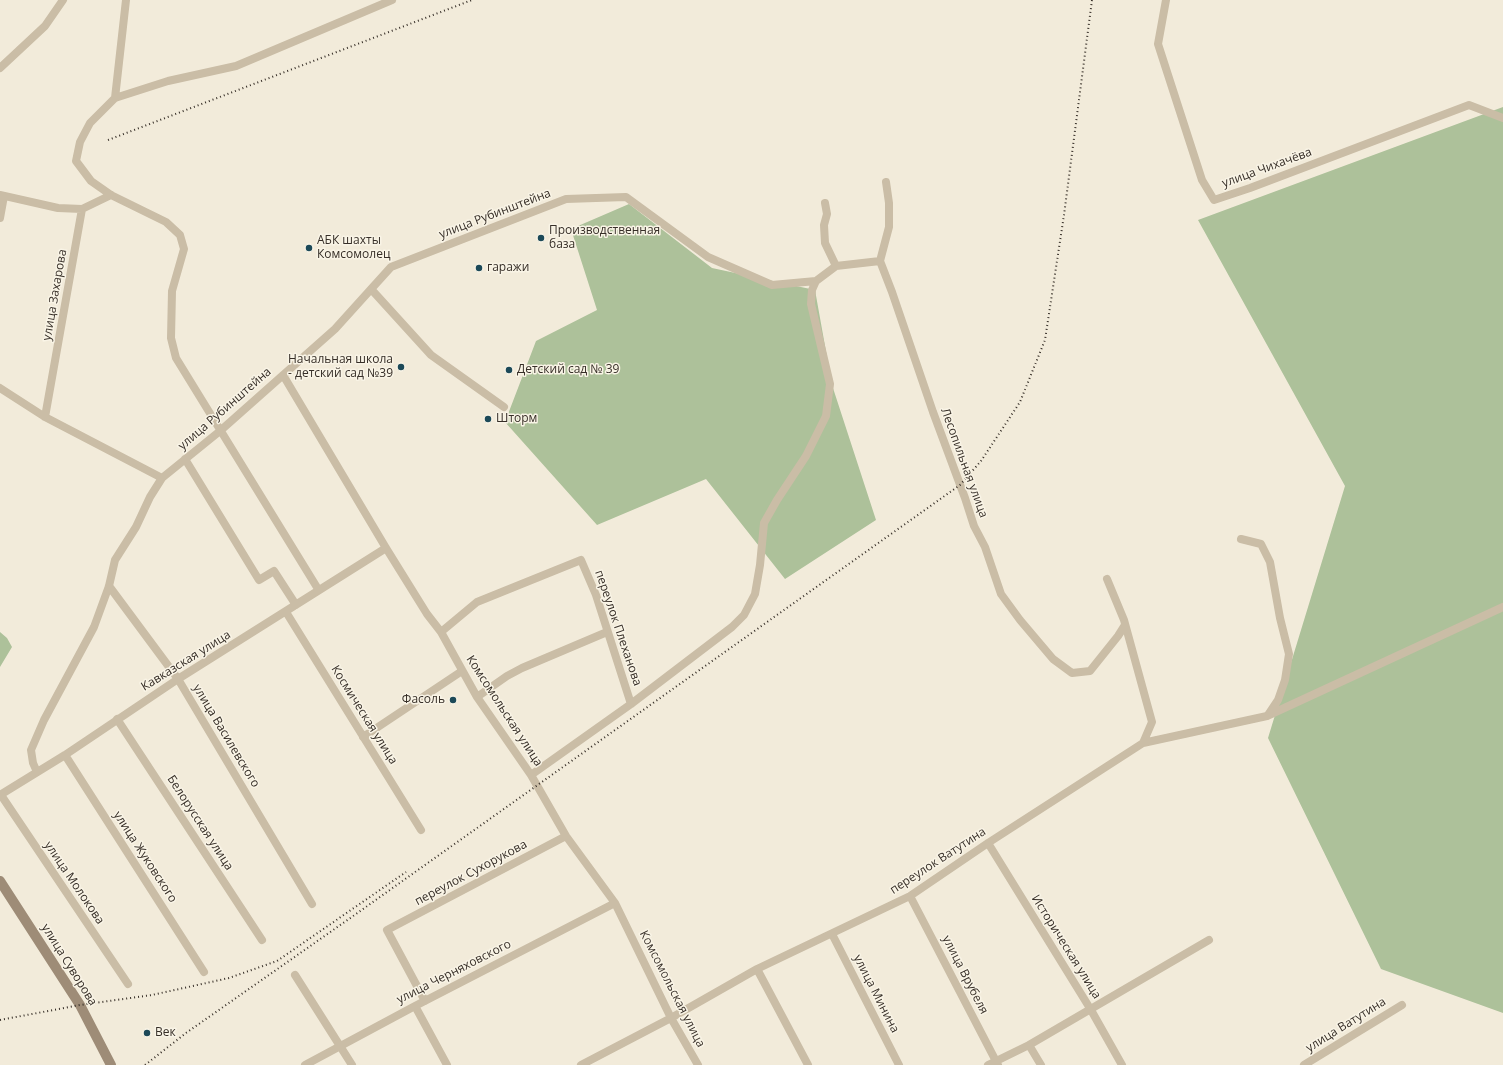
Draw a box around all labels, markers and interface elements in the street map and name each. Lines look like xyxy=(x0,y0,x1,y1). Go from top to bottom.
street label: улица Чихачёва xyxy=(1220,145,1314,191)
street label: улица Рубинштейна xyxy=(437,186,553,242)
place label: Производственная база xyxy=(549,224,660,252)
marker: Производственная база xyxy=(536,233,546,243)
place label: АБК шахты Комсомолец xyxy=(317,234,390,262)
marker: АБК шахты Комсомолец xyxy=(304,243,314,253)
street label: улица Захарова xyxy=(40,248,70,342)
place label: гаражи xyxy=(487,261,529,275)
marker: гаражи xyxy=(474,263,484,273)
place label: Начальная школа - детский сад №39 xyxy=(288,353,393,381)
marker: Начальная школа - детский сад №39 xyxy=(396,362,406,372)
place label: Детский сад № 39 xyxy=(517,363,619,377)
street label: улица Рубинштейна xyxy=(176,365,274,453)
marker: Детский сад № 39 xyxy=(504,365,514,375)
street label: Лесопильная улица xyxy=(937,406,991,520)
place label: Шторм xyxy=(496,412,537,426)
marker: Шторм xyxy=(483,414,493,424)
street label: переулок Плеханова xyxy=(591,568,645,688)
street label: Кавказская улица xyxy=(139,628,233,694)
street label: Комсомольская улица xyxy=(463,653,545,769)
street label: Космическая улица xyxy=(328,663,400,767)
street label: улица Василевского xyxy=(190,682,262,790)
place label: Фасоль xyxy=(402,693,445,707)
marker: Фасоль xyxy=(448,695,458,705)
street label: Белорусская улица xyxy=(164,773,236,873)
street label: улица Жуковского xyxy=(110,809,180,905)
street label: переулок Ватутина xyxy=(887,825,989,897)
street label: переулок Сухорукова xyxy=(412,837,530,909)
street label: улица Молокова xyxy=(41,839,107,927)
street label: Историческая улица xyxy=(1028,892,1104,1002)
street label: улица Суворова xyxy=(38,921,100,1009)
street label: Комсомольская улица xyxy=(636,928,708,1050)
street label: улица Врубеля xyxy=(939,933,991,1017)
street label: улица Черняховского xyxy=(394,937,514,1007)
street label: улица Минина xyxy=(850,953,902,1035)
street label: улица Ватутина xyxy=(1303,995,1389,1055)
place label: Век xyxy=(155,1026,176,1040)
marker: Век xyxy=(142,1028,152,1038)

